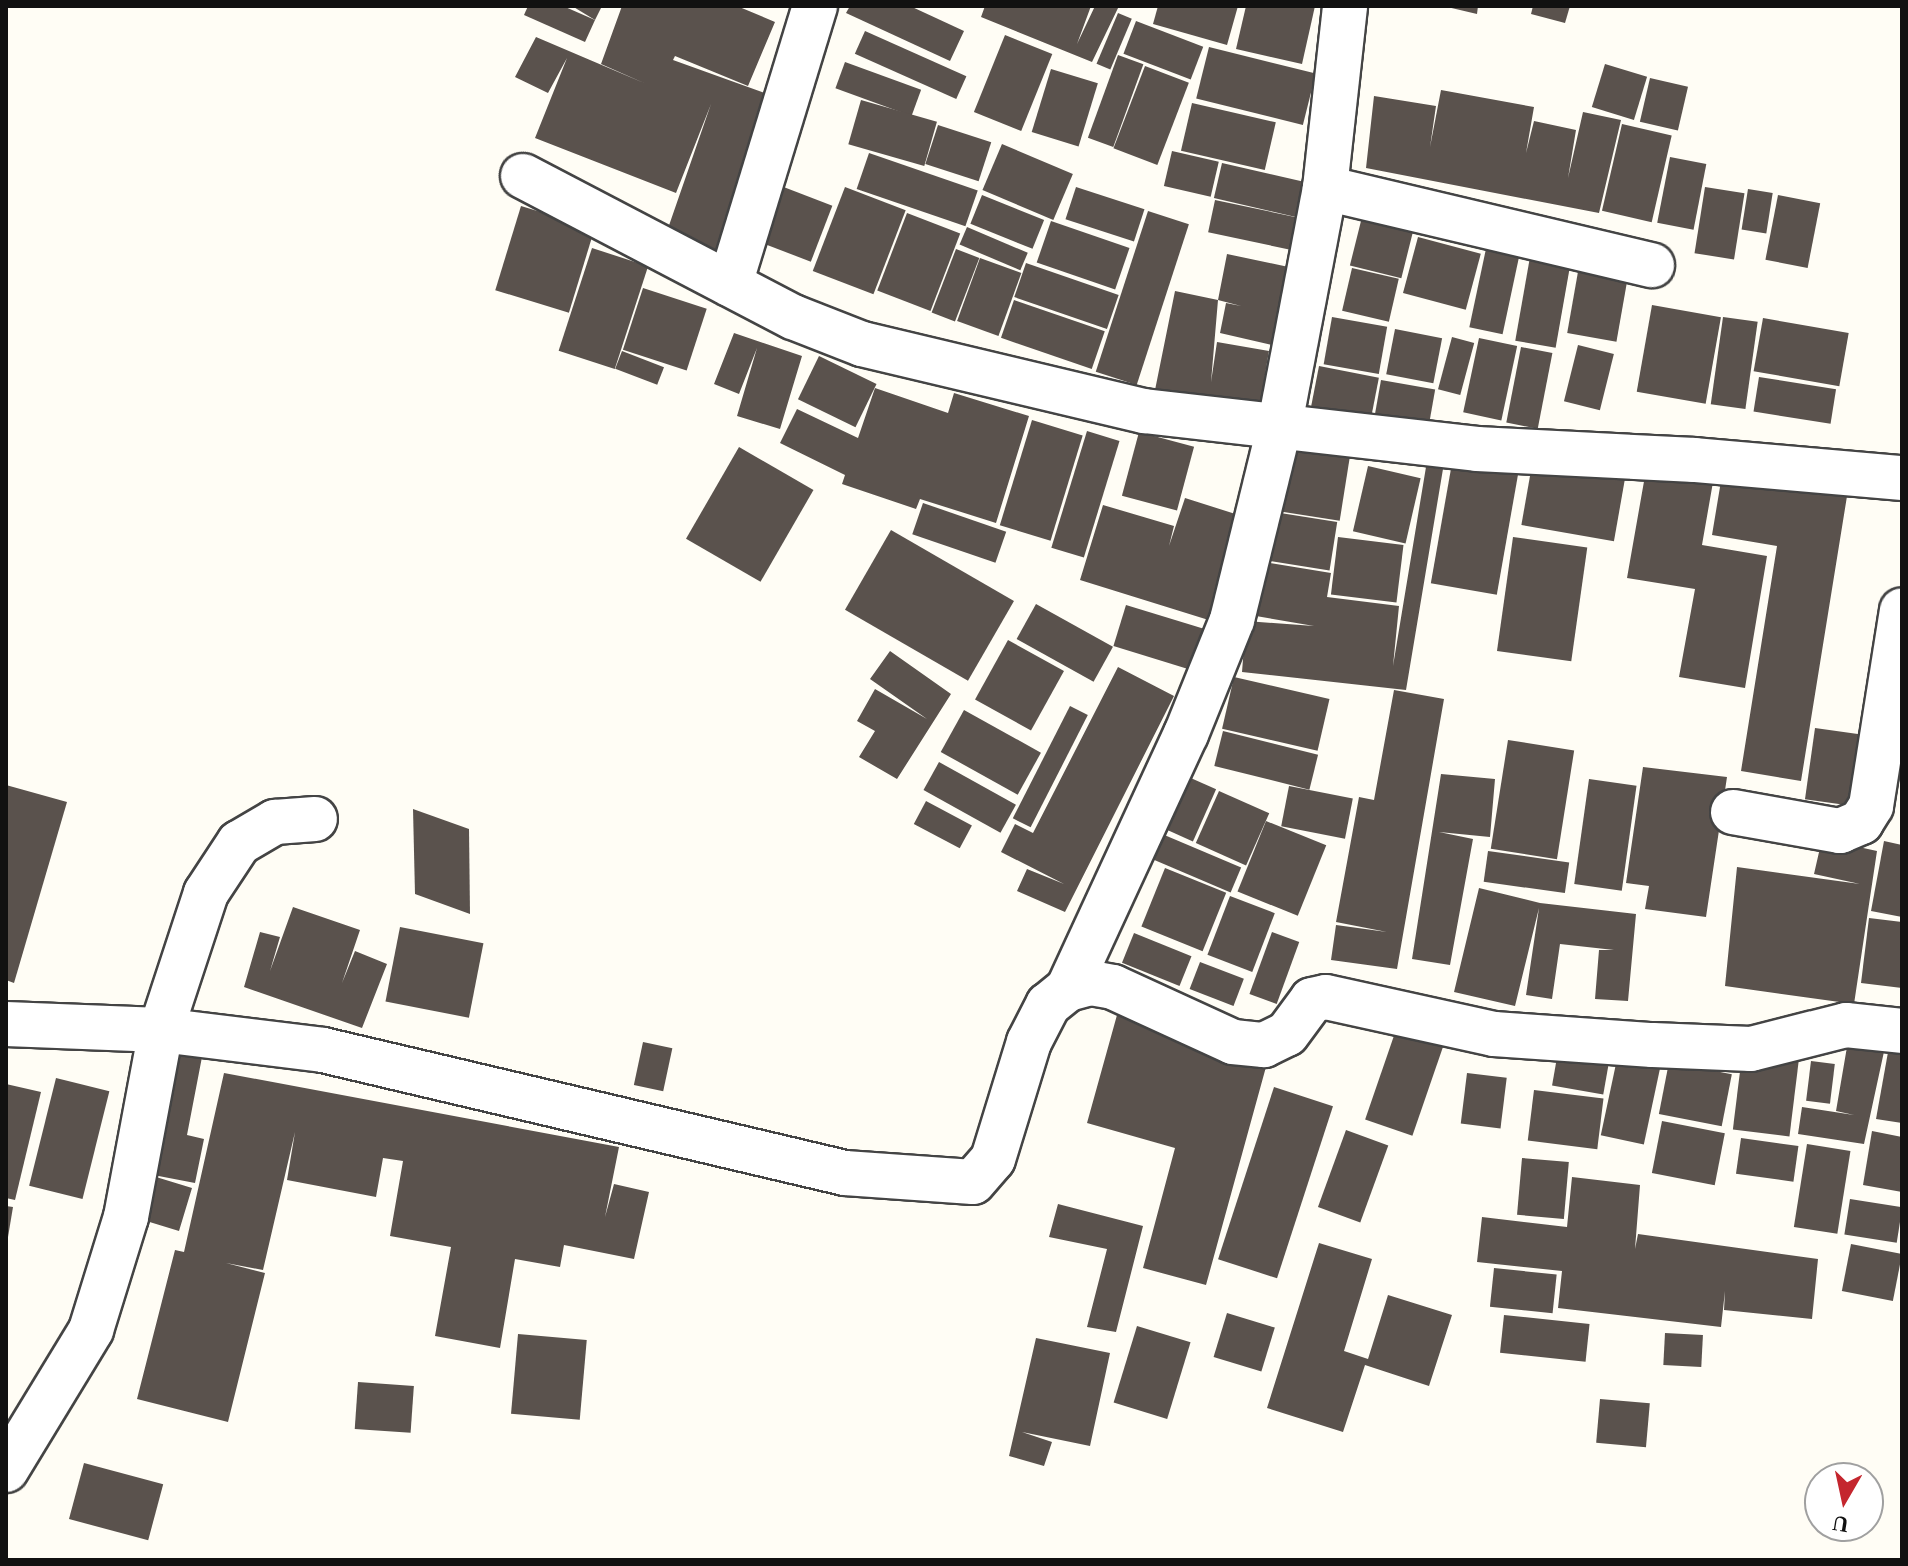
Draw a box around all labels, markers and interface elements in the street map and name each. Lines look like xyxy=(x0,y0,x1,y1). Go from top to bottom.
north arrow xyxy=(1804,1462,1884,1542)
text: U xyxy=(1831,1511,1850,1538)

